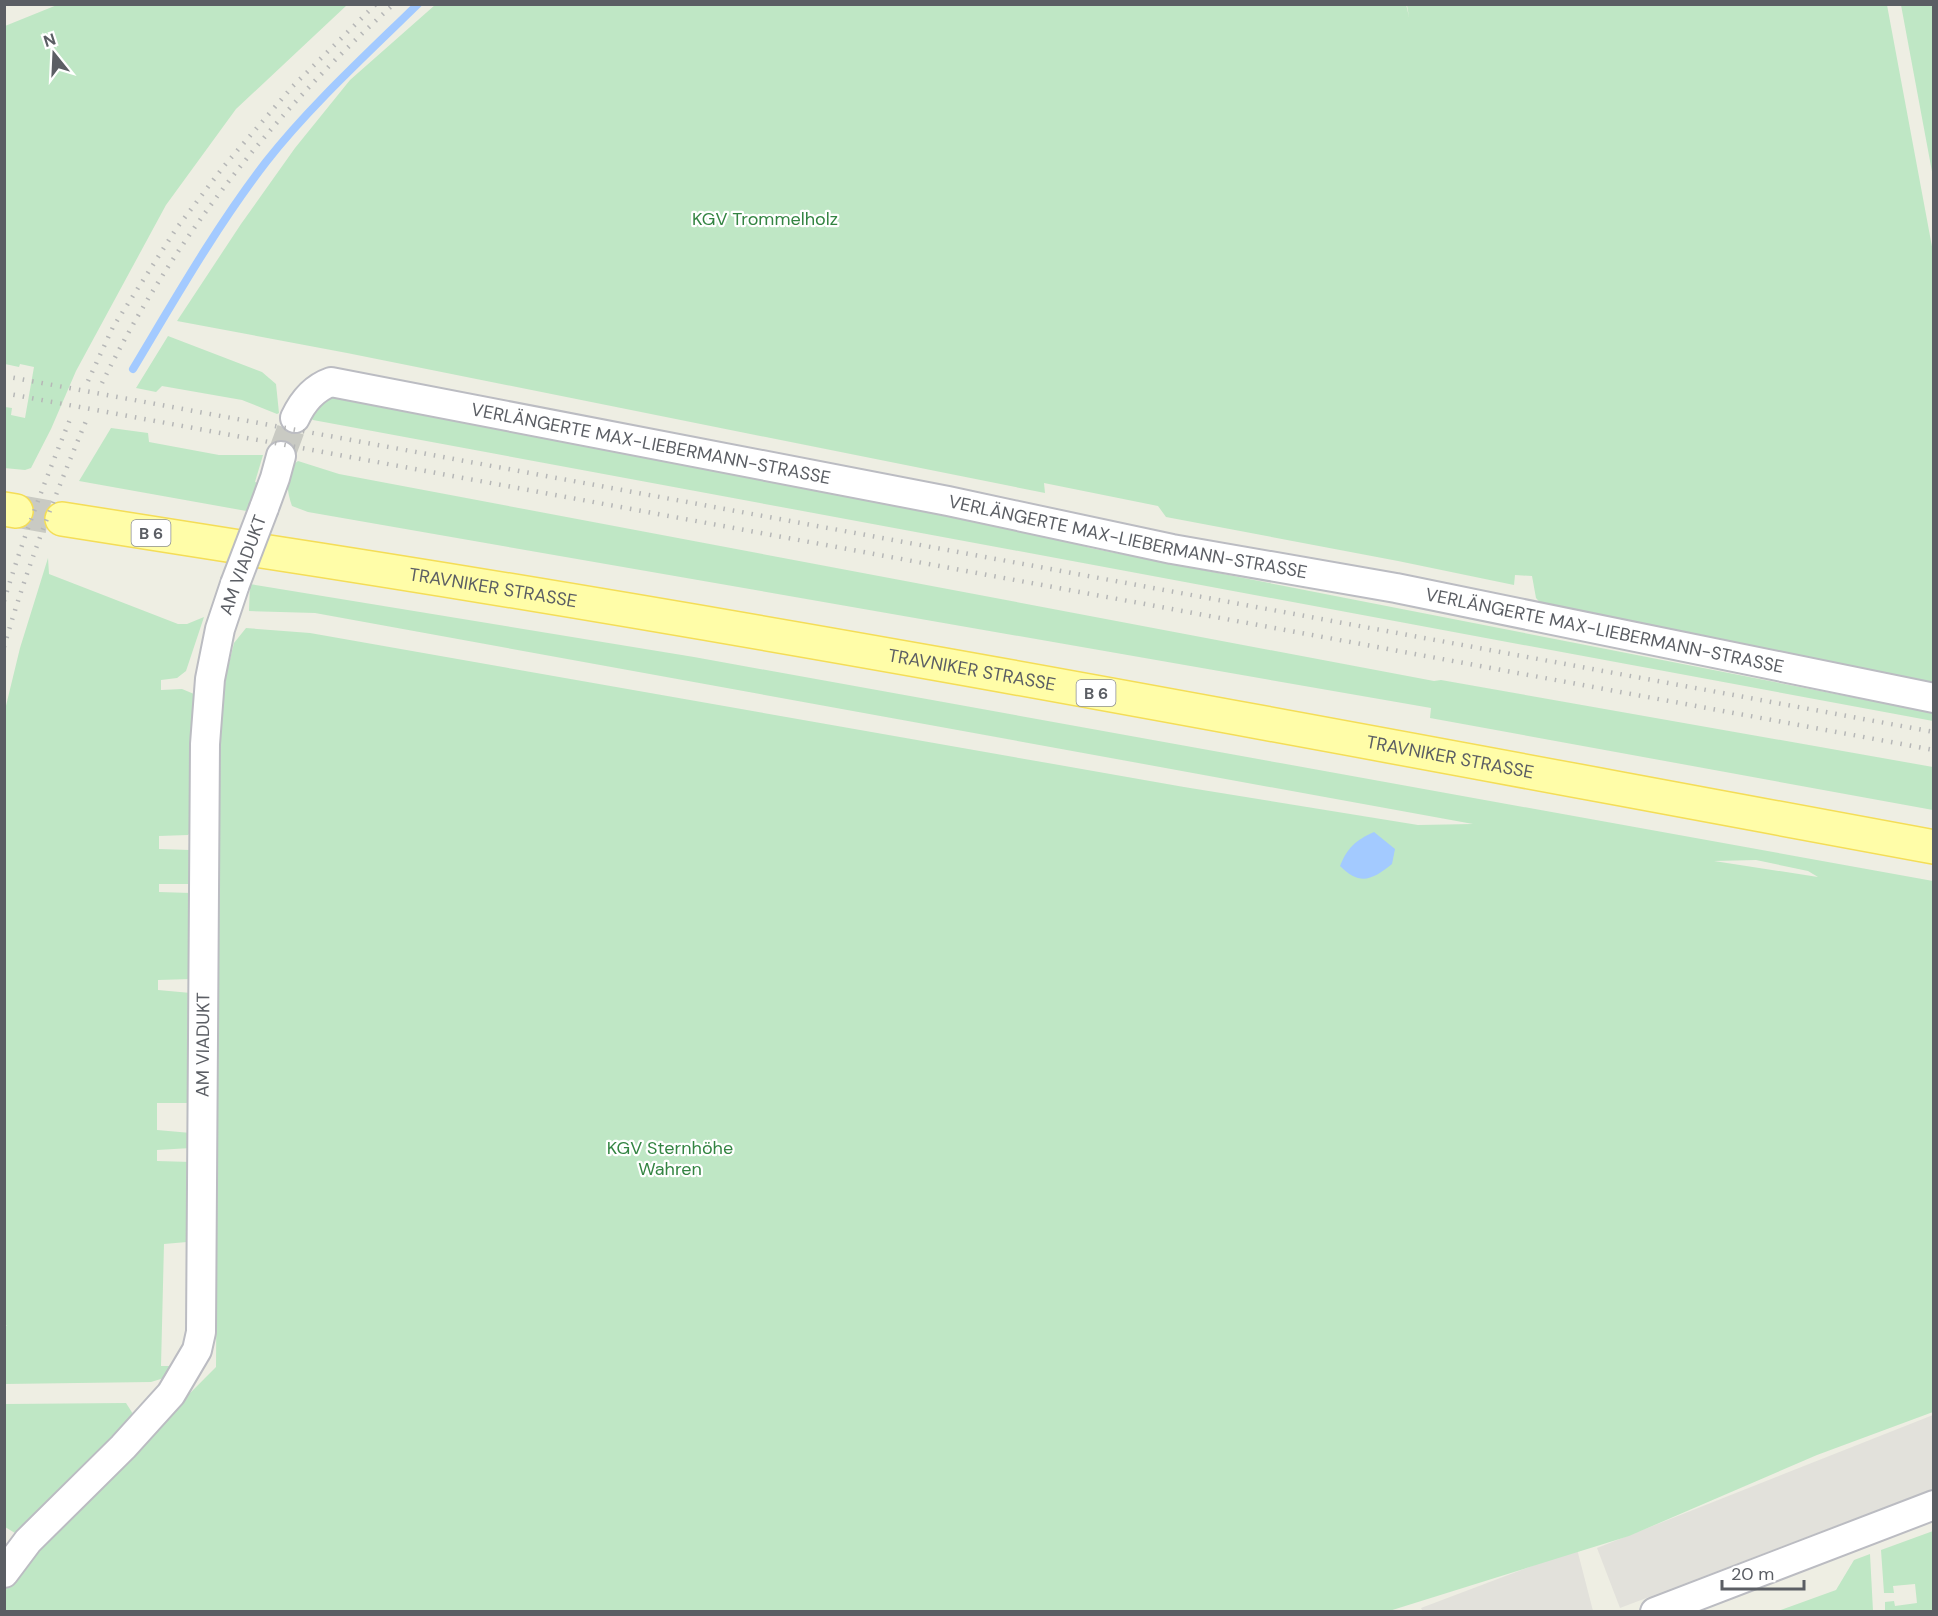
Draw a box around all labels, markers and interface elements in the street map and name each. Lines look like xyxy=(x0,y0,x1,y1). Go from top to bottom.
north arrow xyxy=(24,24,84,84)
text: N xyxy=(41,28,58,52)
park label: KGV Trommelholz xyxy=(692,207,838,231)
street label: VERLÄNGERTE MAX-LIEBERMANN-STRASSE xyxy=(469,397,833,490)
street label: VERLÄNGERTE MAX-LIEBERMANN-STRASSE xyxy=(946,489,1309,584)
street label: AM VIADUKT xyxy=(214,512,272,618)
road number: B 6 xyxy=(132,520,170,546)
street label: TRAVNIKER STRASSE xyxy=(407,562,579,613)
street label: VERLÄNGERTE MAX-LIEBERMANN-STRASSE xyxy=(1423,582,1786,679)
street label: TRAVNIKER STRASSE xyxy=(886,643,1058,697)
road number: B 6 xyxy=(1076,680,1116,706)
street label: TRAVNIKER STRASSE xyxy=(1364,730,1536,785)
street label: AM VIADUKT xyxy=(191,992,215,1097)
park label: KGV Sternhöhe Wahren xyxy=(607,1136,733,1181)
scale bar xyxy=(1722,1553,1804,1591)
text: 20 m xyxy=(1731,1562,1774,1586)

